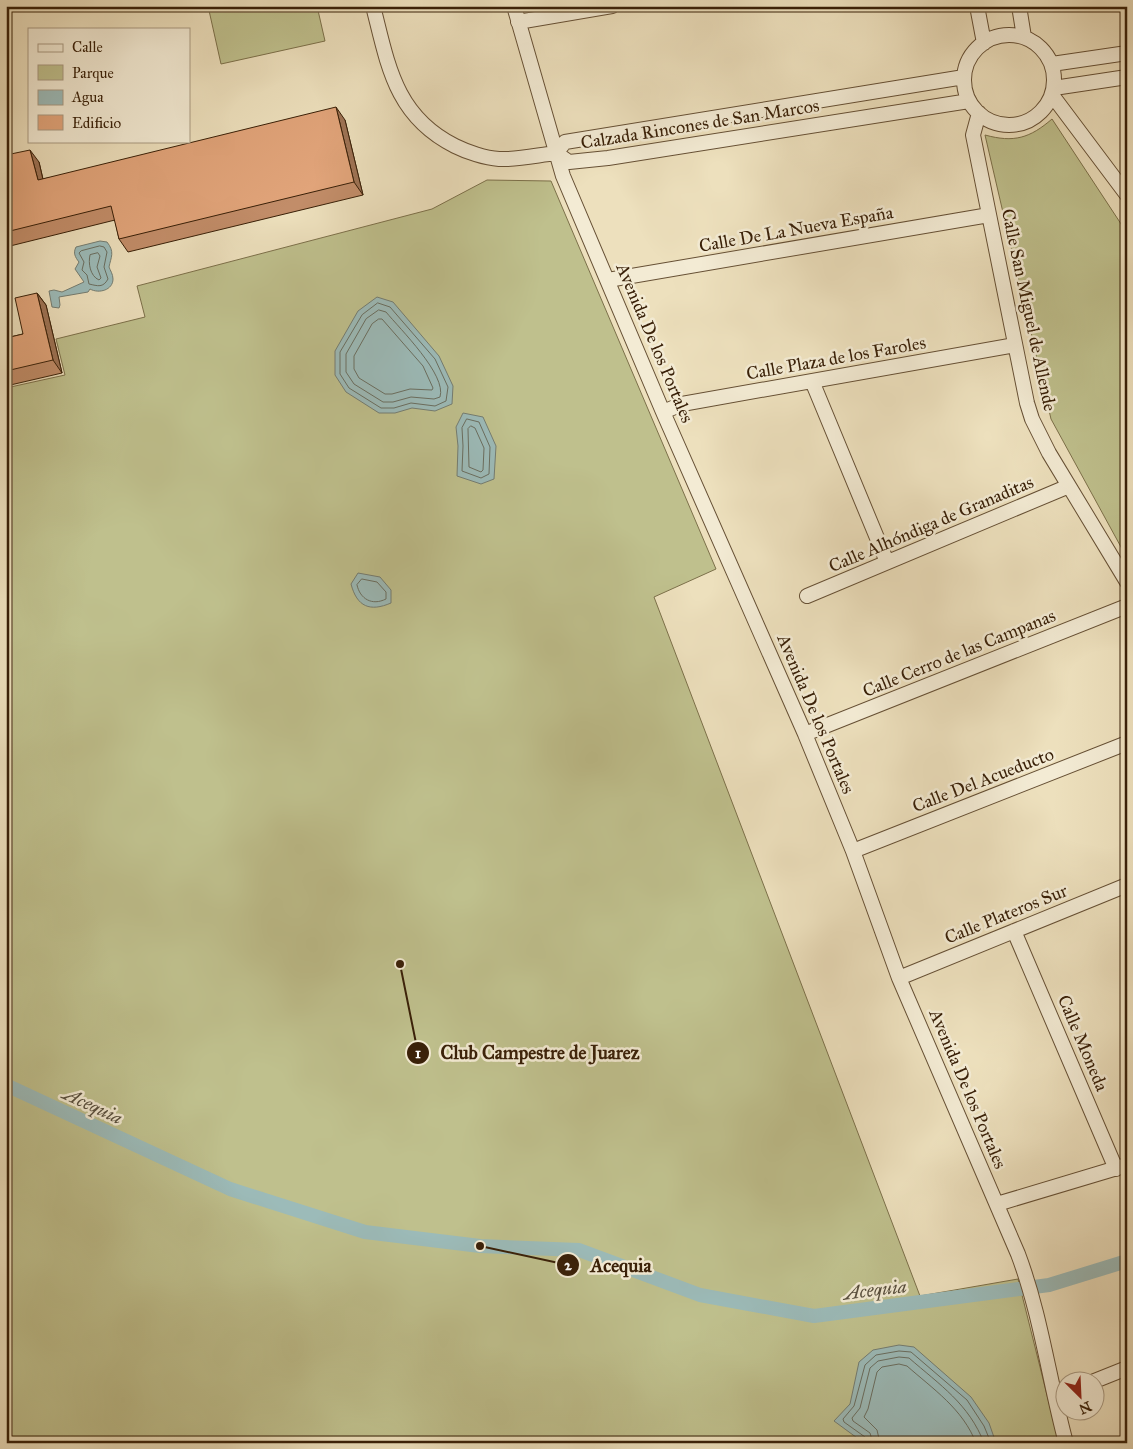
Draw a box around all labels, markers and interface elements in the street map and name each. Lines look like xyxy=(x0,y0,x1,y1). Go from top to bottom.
legend xyxy=(28,28,190,142)
text: Calle xyxy=(72,38,103,56)
text: Parque xyxy=(72,64,114,83)
text: Agua xyxy=(71,88,104,106)
street label: Calzada Rincones de San Marcos xyxy=(579,94,821,154)
text: Edificio xyxy=(72,114,121,132)
street label: Calle De La Nueva España xyxy=(697,201,895,257)
street label: Calle San Miguel de Allende xyxy=(996,207,1061,413)
street label: Avenida De los Portales xyxy=(611,259,699,426)
street label: Calle Plaza de los Faroles xyxy=(744,331,928,385)
street label: Calle Alhóndiga de Granaditas xyxy=(825,471,1037,578)
street label: Calle Cerro de las Campanas xyxy=(859,604,1059,702)
street label: Avenida De los Portales xyxy=(772,630,860,797)
street label: Calle Del Acueducto xyxy=(909,743,1057,817)
street label: Calle Plateros Sur xyxy=(941,879,1071,949)
street label: Calle Moneda xyxy=(1053,992,1113,1095)
street label: Avenida De los Portales xyxy=(924,1005,1012,1172)
callout: Club Campestre de Juarez xyxy=(406,1036,650,1070)
text: Club Campestre de Juarez xyxy=(440,1041,640,1065)
text: 1 xyxy=(415,1044,421,1062)
water label: Acequia xyxy=(58,1081,126,1129)
callout: Acequia xyxy=(555,1248,662,1282)
text: Acequia xyxy=(588,1254,653,1278)
text: 2 xyxy=(564,1256,572,1274)
water label: Acequia xyxy=(840,1274,908,1305)
north arrow xyxy=(1056,1372,1106,1422)
text: N xyxy=(1076,1397,1094,1418)

